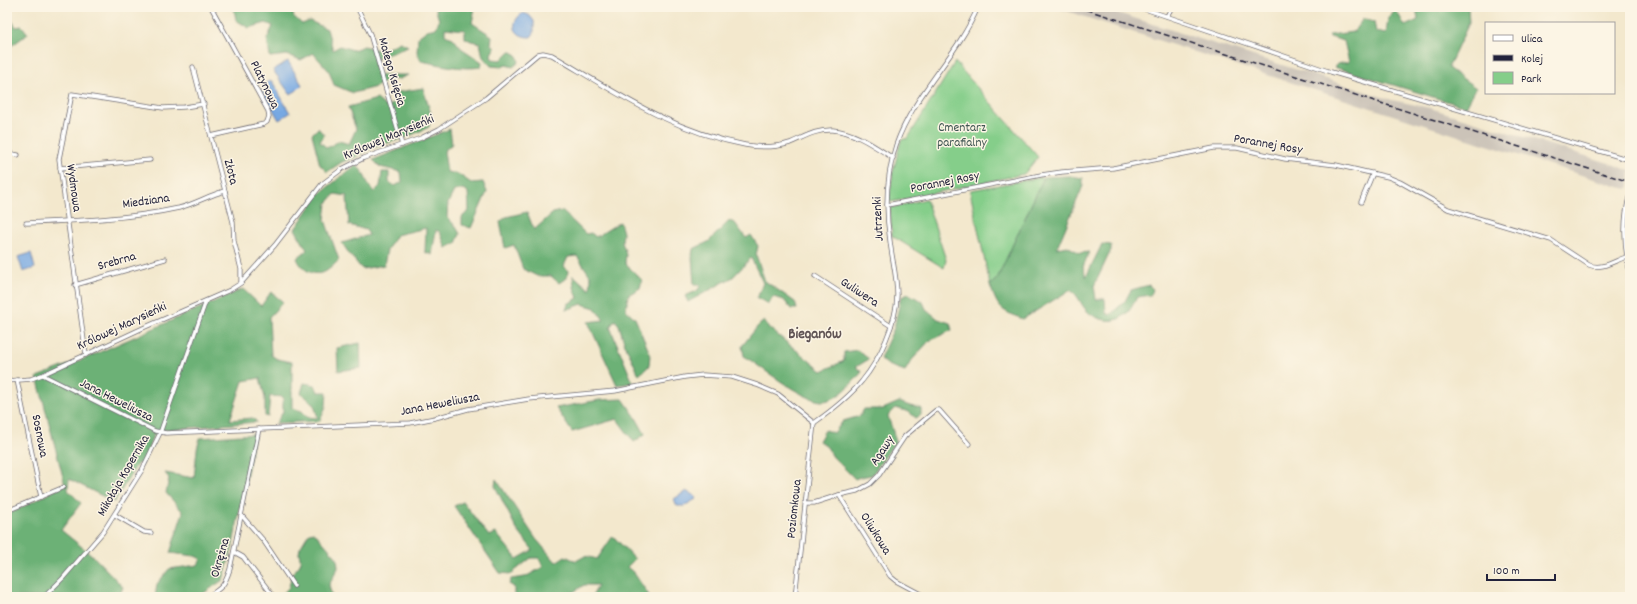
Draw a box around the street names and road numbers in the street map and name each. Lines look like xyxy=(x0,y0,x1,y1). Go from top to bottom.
street label: Małego Księcia xyxy=(372,36,410,109)
street label: Platynowa xyxy=(244,58,284,113)
street label: Królowej Marysieńki xyxy=(341,110,438,166)
street label: Porannej Rosy xyxy=(1232,130,1305,161)
street label: Złota xyxy=(218,157,243,188)
street label: Wydmowa xyxy=(60,163,86,214)
street label: Porannej Rosy xyxy=(909,167,982,199)
street label: Miedziana xyxy=(121,189,172,215)
street label: Jutrzenki xyxy=(868,196,890,242)
street label: Srebrna xyxy=(96,247,139,276)
street label: Guliwera xyxy=(836,273,883,313)
street label: Królowej Marysieńki xyxy=(74,298,171,356)
street label: Jana Heweliusza xyxy=(76,374,157,428)
street label: Jana Heweliusza xyxy=(399,388,482,422)
street label: Sosnowa xyxy=(26,413,53,460)
street label: Mikołaja Kopernika xyxy=(93,431,155,520)
street label: Agawy xyxy=(866,432,900,470)
street label: Poziomkowa xyxy=(782,478,808,539)
street label: Oliwkowa xyxy=(855,509,896,560)
street label: Okrężna xyxy=(206,535,236,580)

